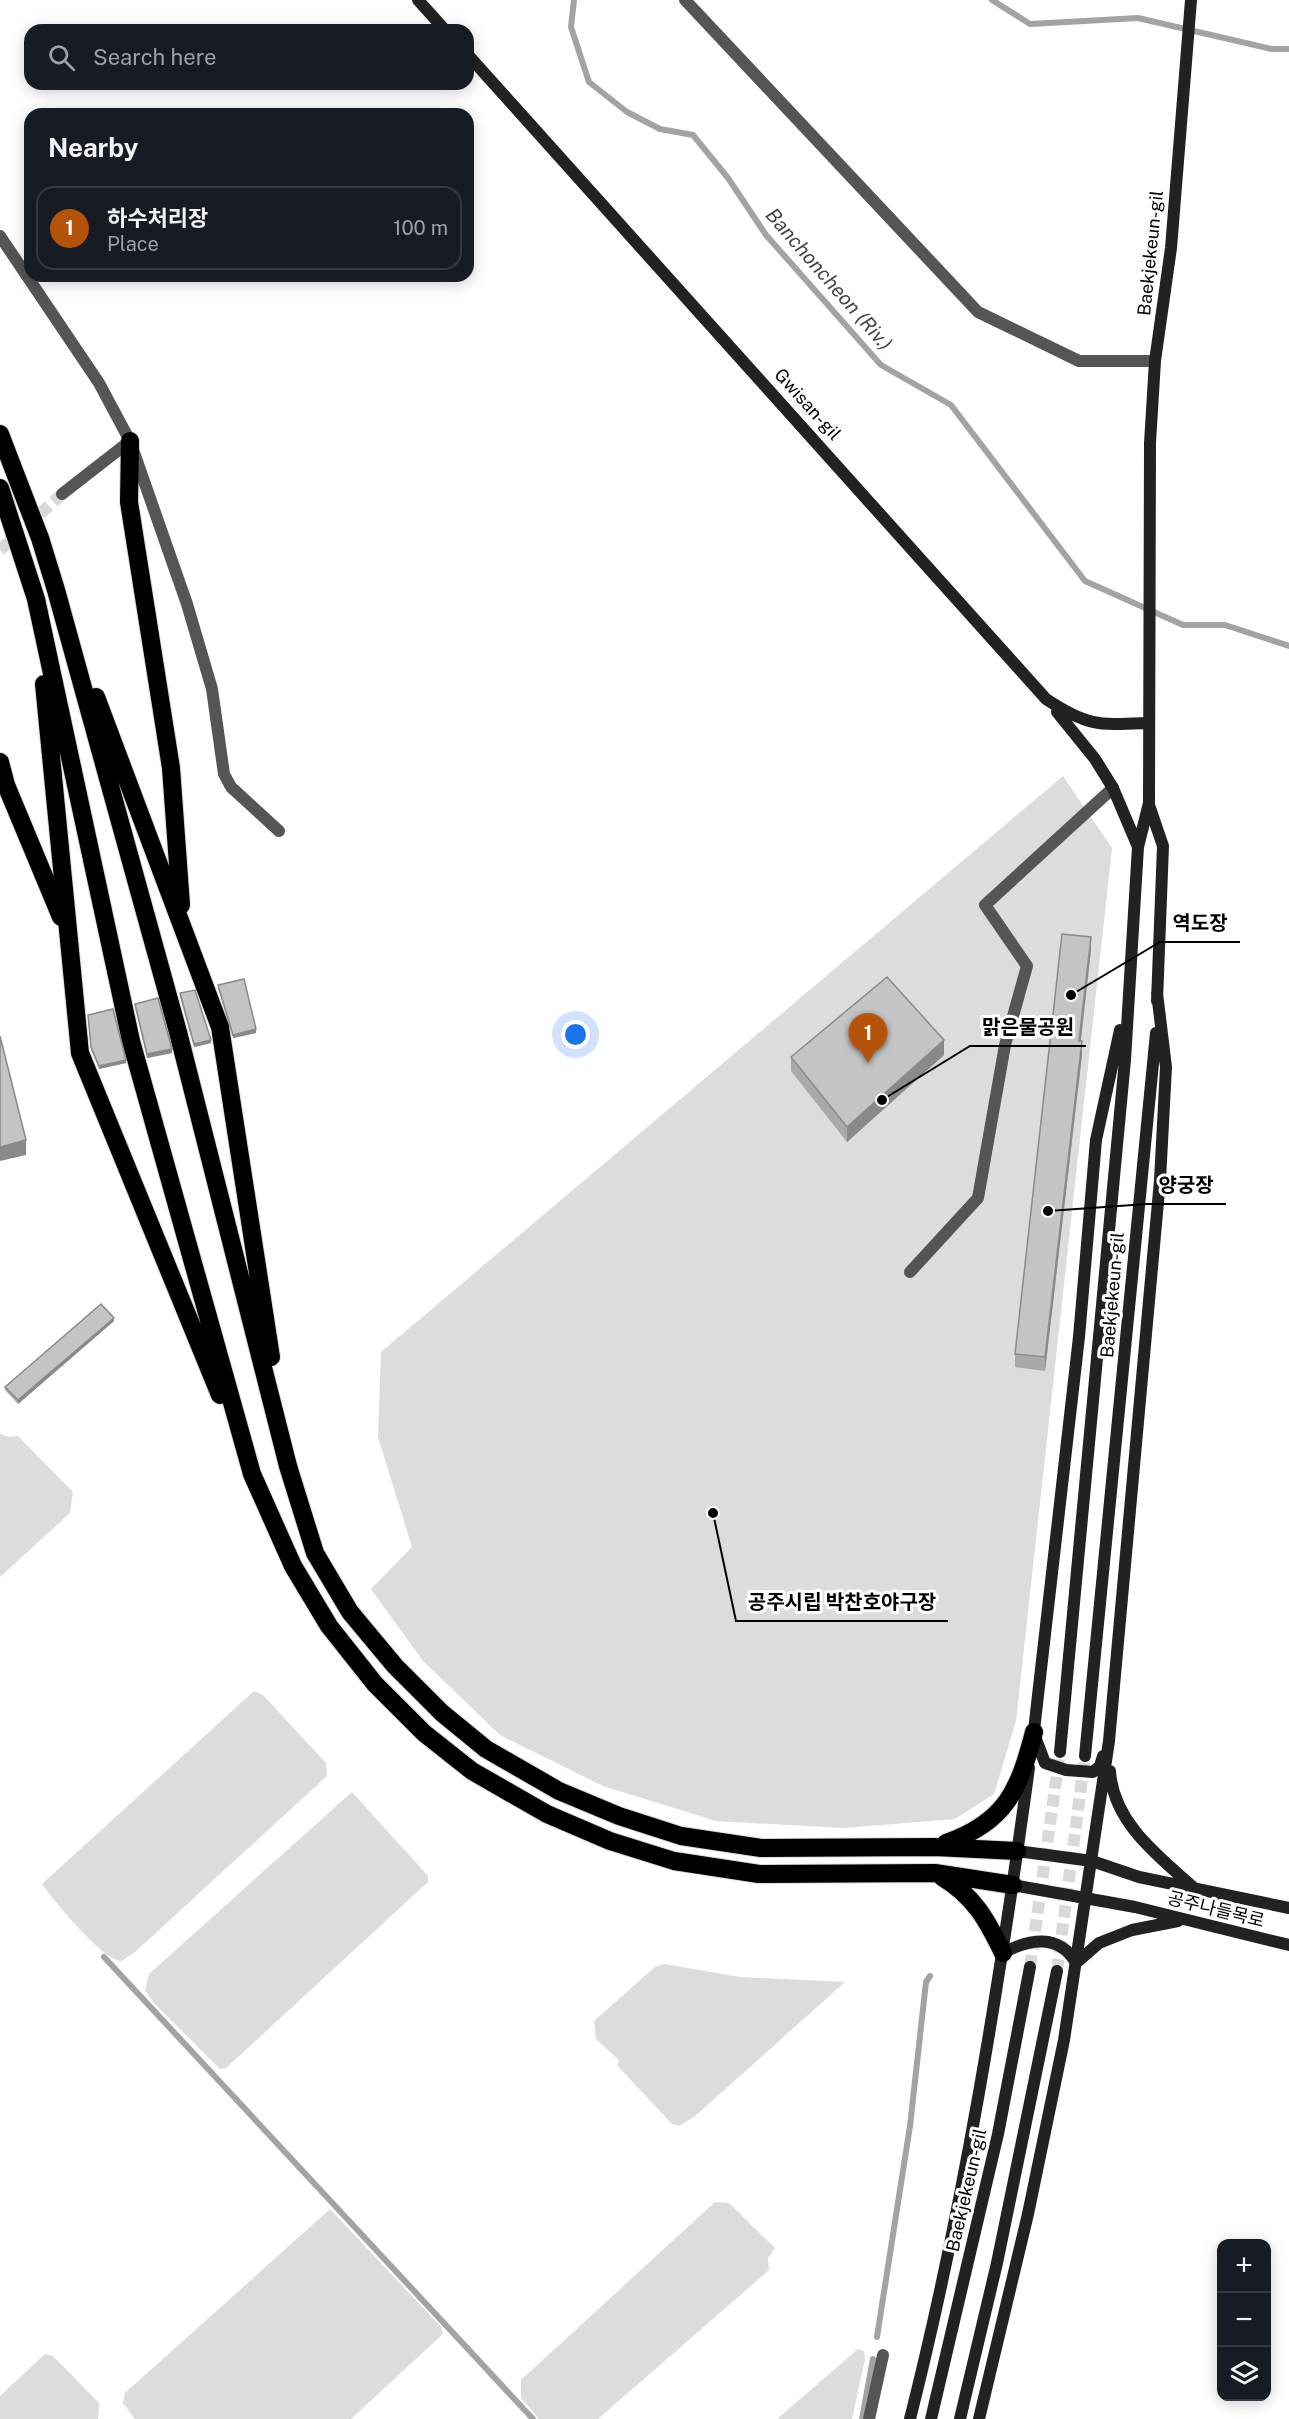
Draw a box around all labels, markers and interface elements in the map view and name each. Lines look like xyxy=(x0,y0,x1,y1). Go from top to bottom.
search box xyxy=(24,24,474,90)
icon: search xyxy=(45,41,78,74)
text: Search here xyxy=(93,44,217,70)
text: Nearby xyxy=(48,132,138,163)
street label: Baekjekeun-gil xyxy=(1133,189,1167,317)
water label: Banchoncheon (Riv.) xyxy=(761,203,897,355)
text: 하수처리장 xyxy=(107,205,208,231)
text: 1 xyxy=(65,216,74,240)
text: 100 m xyxy=(393,216,448,240)
text: Place xyxy=(107,232,159,256)
street label: Gwisan-gil xyxy=(770,364,846,444)
callout: 역도장 xyxy=(1160,904,1240,942)
text: 역도장 xyxy=(1172,911,1228,935)
callout: 맑은물공원 xyxy=(970,1008,1086,1046)
pin: 1 xyxy=(848,1014,888,1063)
text: 맑은물공원 xyxy=(982,1015,1074,1039)
your location xyxy=(561,1020,590,1049)
callout: 양궁장 xyxy=(1147,1166,1226,1204)
text: 양궁장 xyxy=(1158,1173,1214,1197)
street label: Baekjekeun-gil xyxy=(1096,1231,1128,1359)
callout: 공주시립 박찬호야구장 xyxy=(736,1583,948,1621)
text: 공주시립 박찬호야구장 xyxy=(748,1590,936,1614)
street label: 공주나들목로 xyxy=(1165,1887,1267,1931)
street label: Baekjekeun-gil xyxy=(942,2126,990,2254)
map controls xyxy=(1217,2239,1271,2401)
button: + xyxy=(1217,2239,1271,2293)
button: − xyxy=(1217,2293,1271,2347)
button: layers xyxy=(1217,2347,1271,2401)

